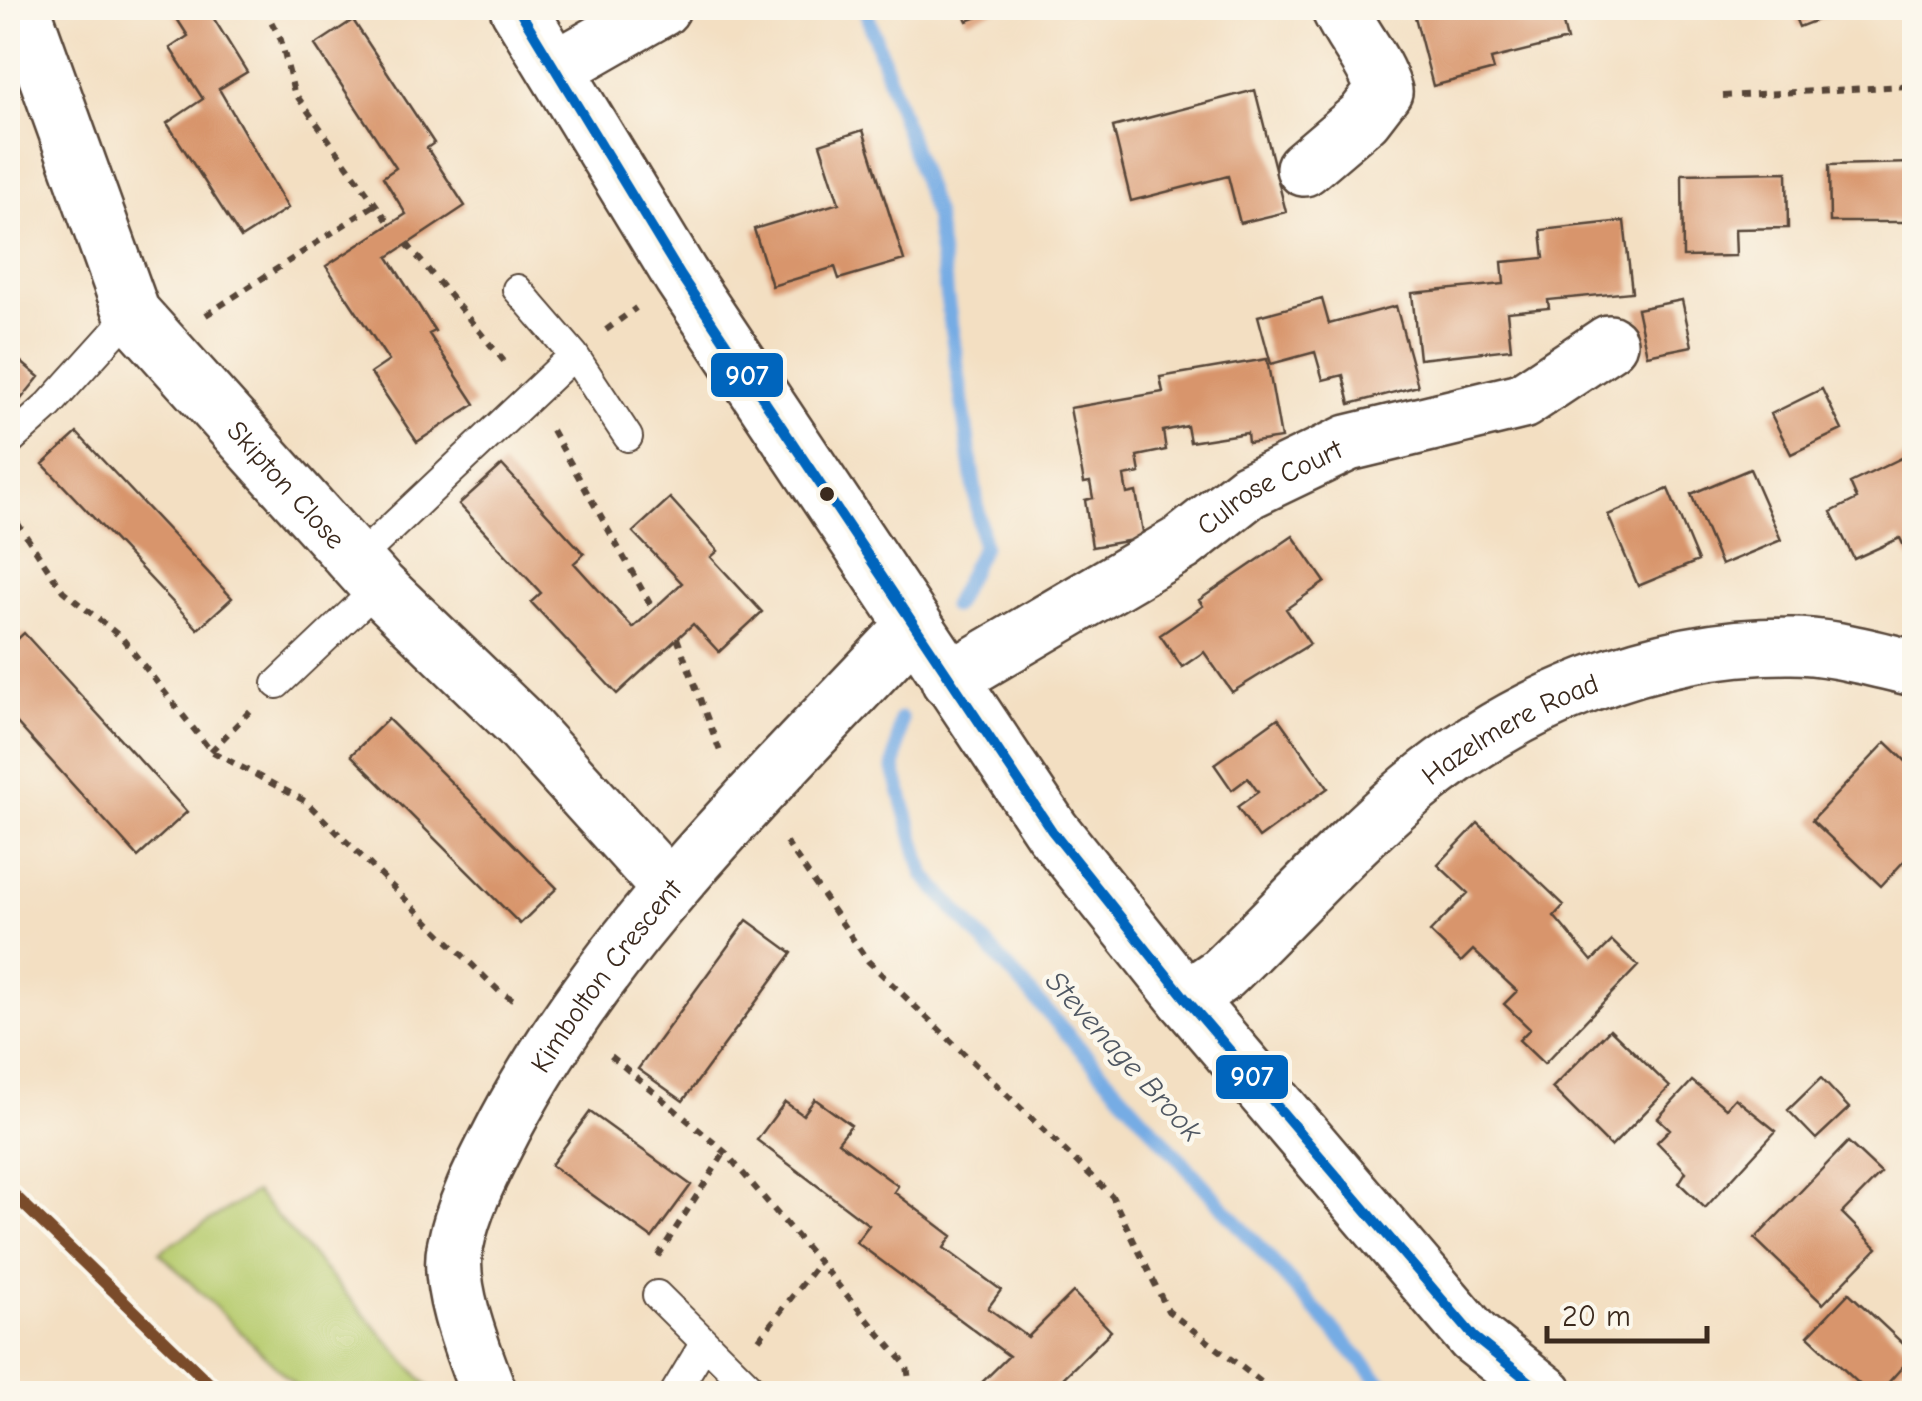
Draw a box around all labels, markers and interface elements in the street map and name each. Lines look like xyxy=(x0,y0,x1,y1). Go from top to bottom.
line badge: 907 xyxy=(709,351,785,399)
text: 907 xyxy=(725,360,769,392)
street label: Skipton Close xyxy=(220,415,351,555)
street label: Culrose Court xyxy=(1191,433,1349,542)
unlabelled marker xyxy=(817,484,837,504)
street label: Hazelmere Road xyxy=(1416,667,1603,792)
street label: Kimbolton Crescent xyxy=(524,873,689,1078)
water label: Stevenage Brook xyxy=(1038,964,1209,1149)
line badge: 907 xyxy=(1214,1053,1290,1101)
text: 907 xyxy=(1230,1061,1274,1093)
scale bar xyxy=(1547,1281,1707,1343)
text: 20 m xyxy=(1562,1299,1631,1334)

